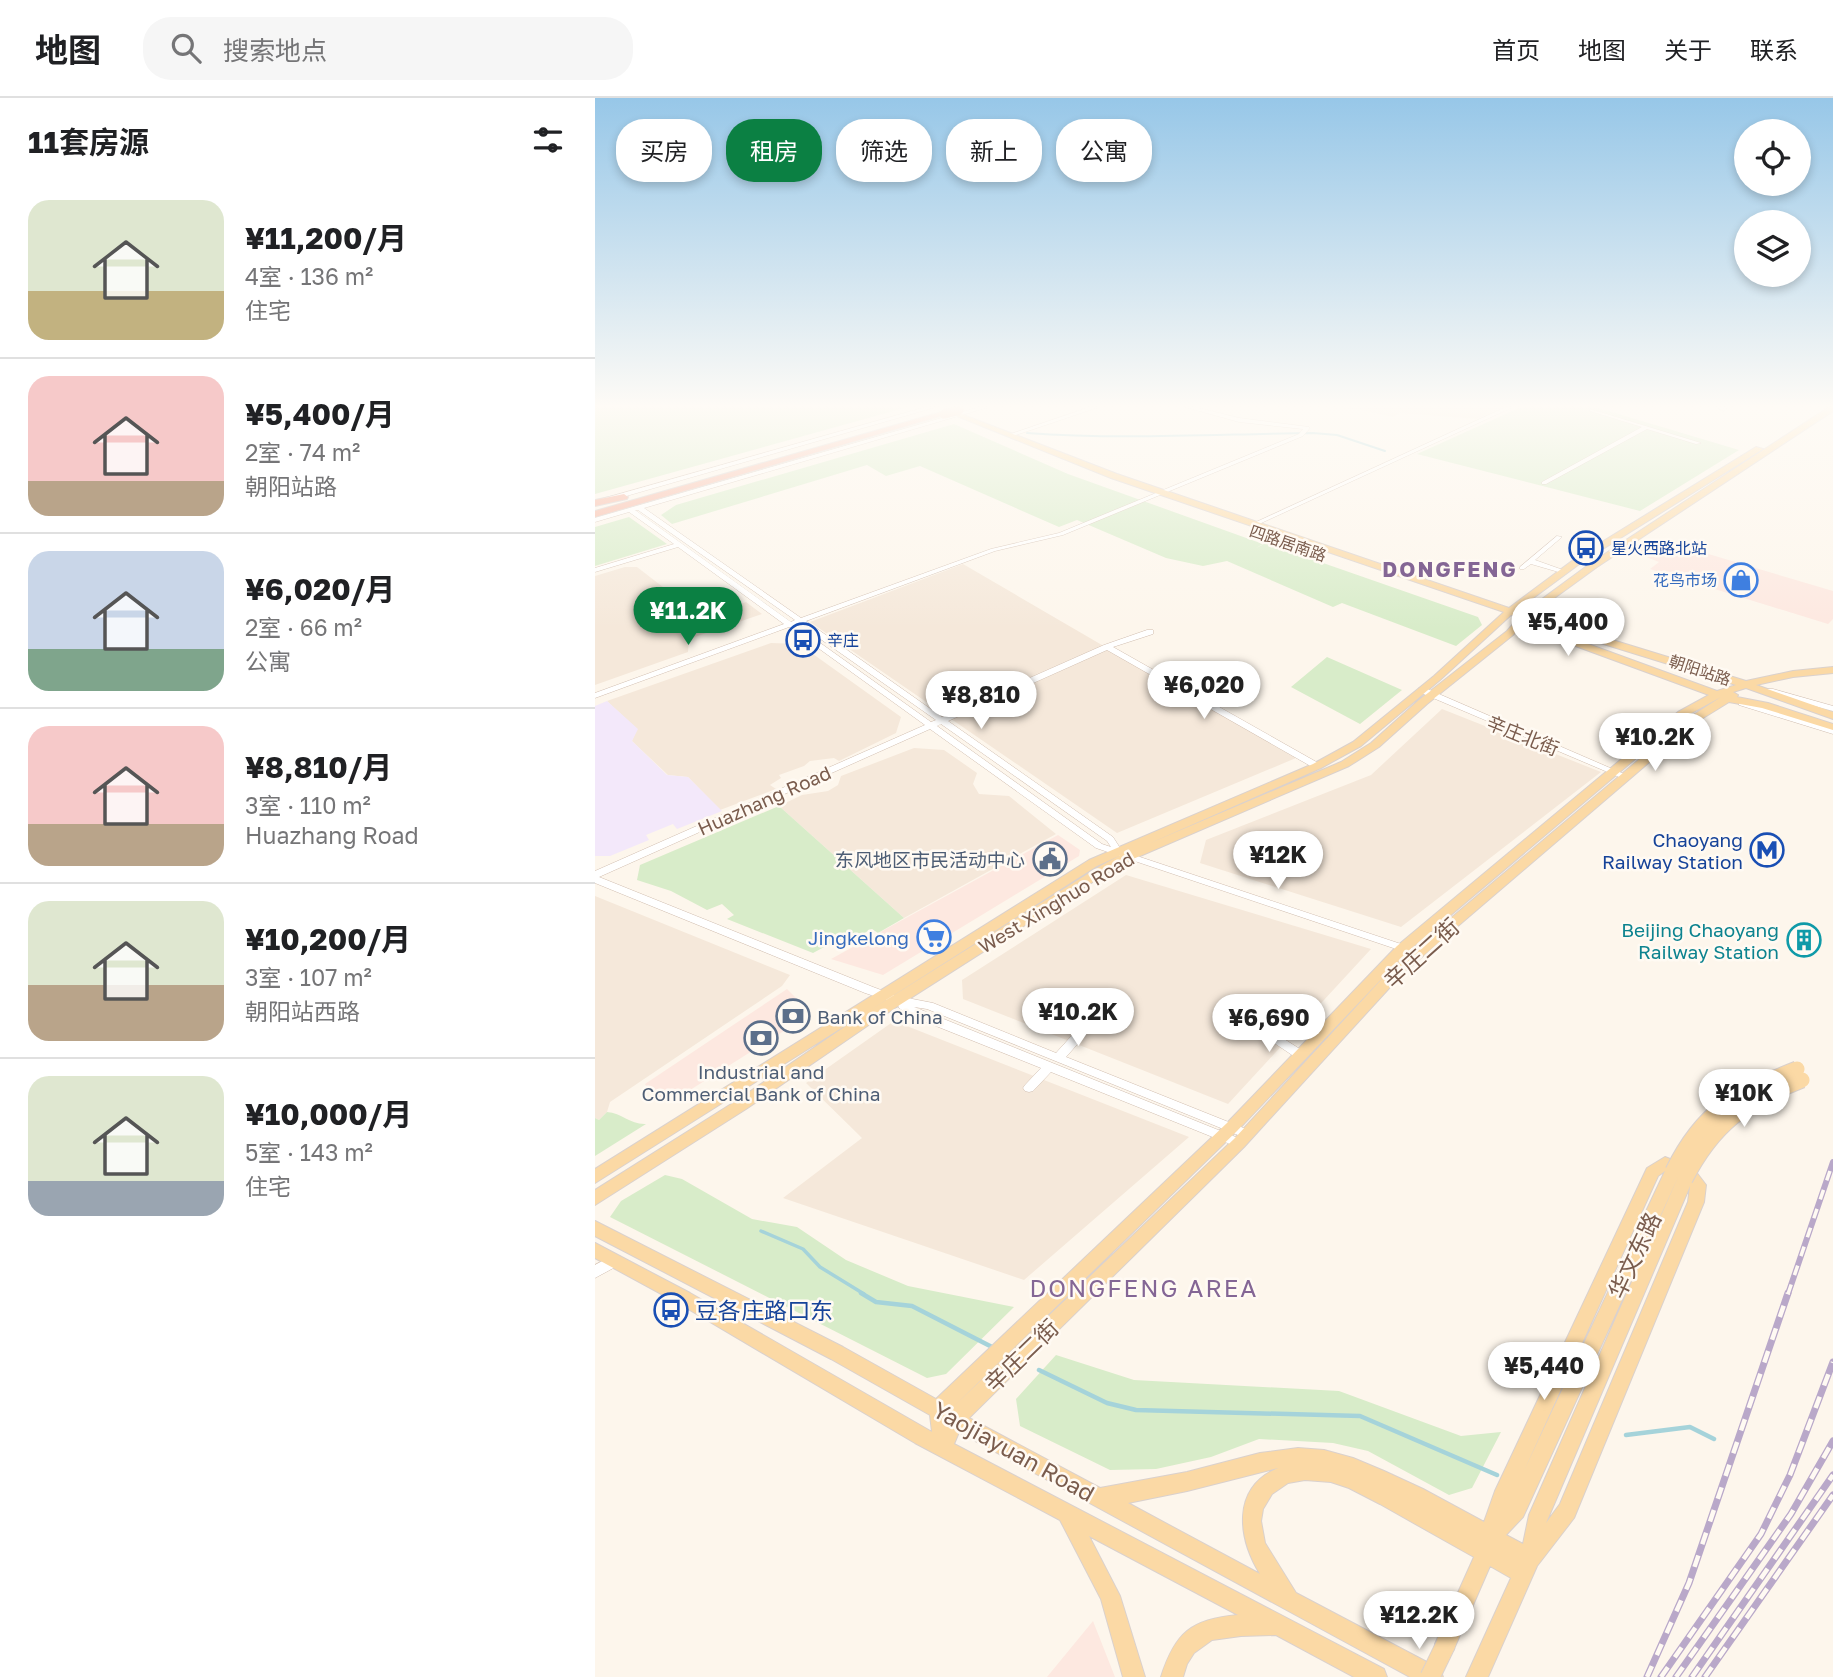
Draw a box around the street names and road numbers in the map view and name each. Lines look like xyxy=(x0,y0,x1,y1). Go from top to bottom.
street label: 四路居南路 xyxy=(1247,521,1329,565)
street label: 朝阳站路 xyxy=(1666,651,1734,689)
street label: 辛庄北街 xyxy=(1483,710,1563,760)
street label: Huazhang Road xyxy=(694,760,834,840)
street label: West Xinghuo Road xyxy=(974,846,1138,958)
street label: 辛庄二街 xyxy=(1377,912,1465,994)
street label: 华文东路 xyxy=(1602,1207,1666,1303)
street label: 辛庄二街 xyxy=(978,1313,1064,1397)
street label: Yaojiayuan Road xyxy=(928,1395,1100,1507)

